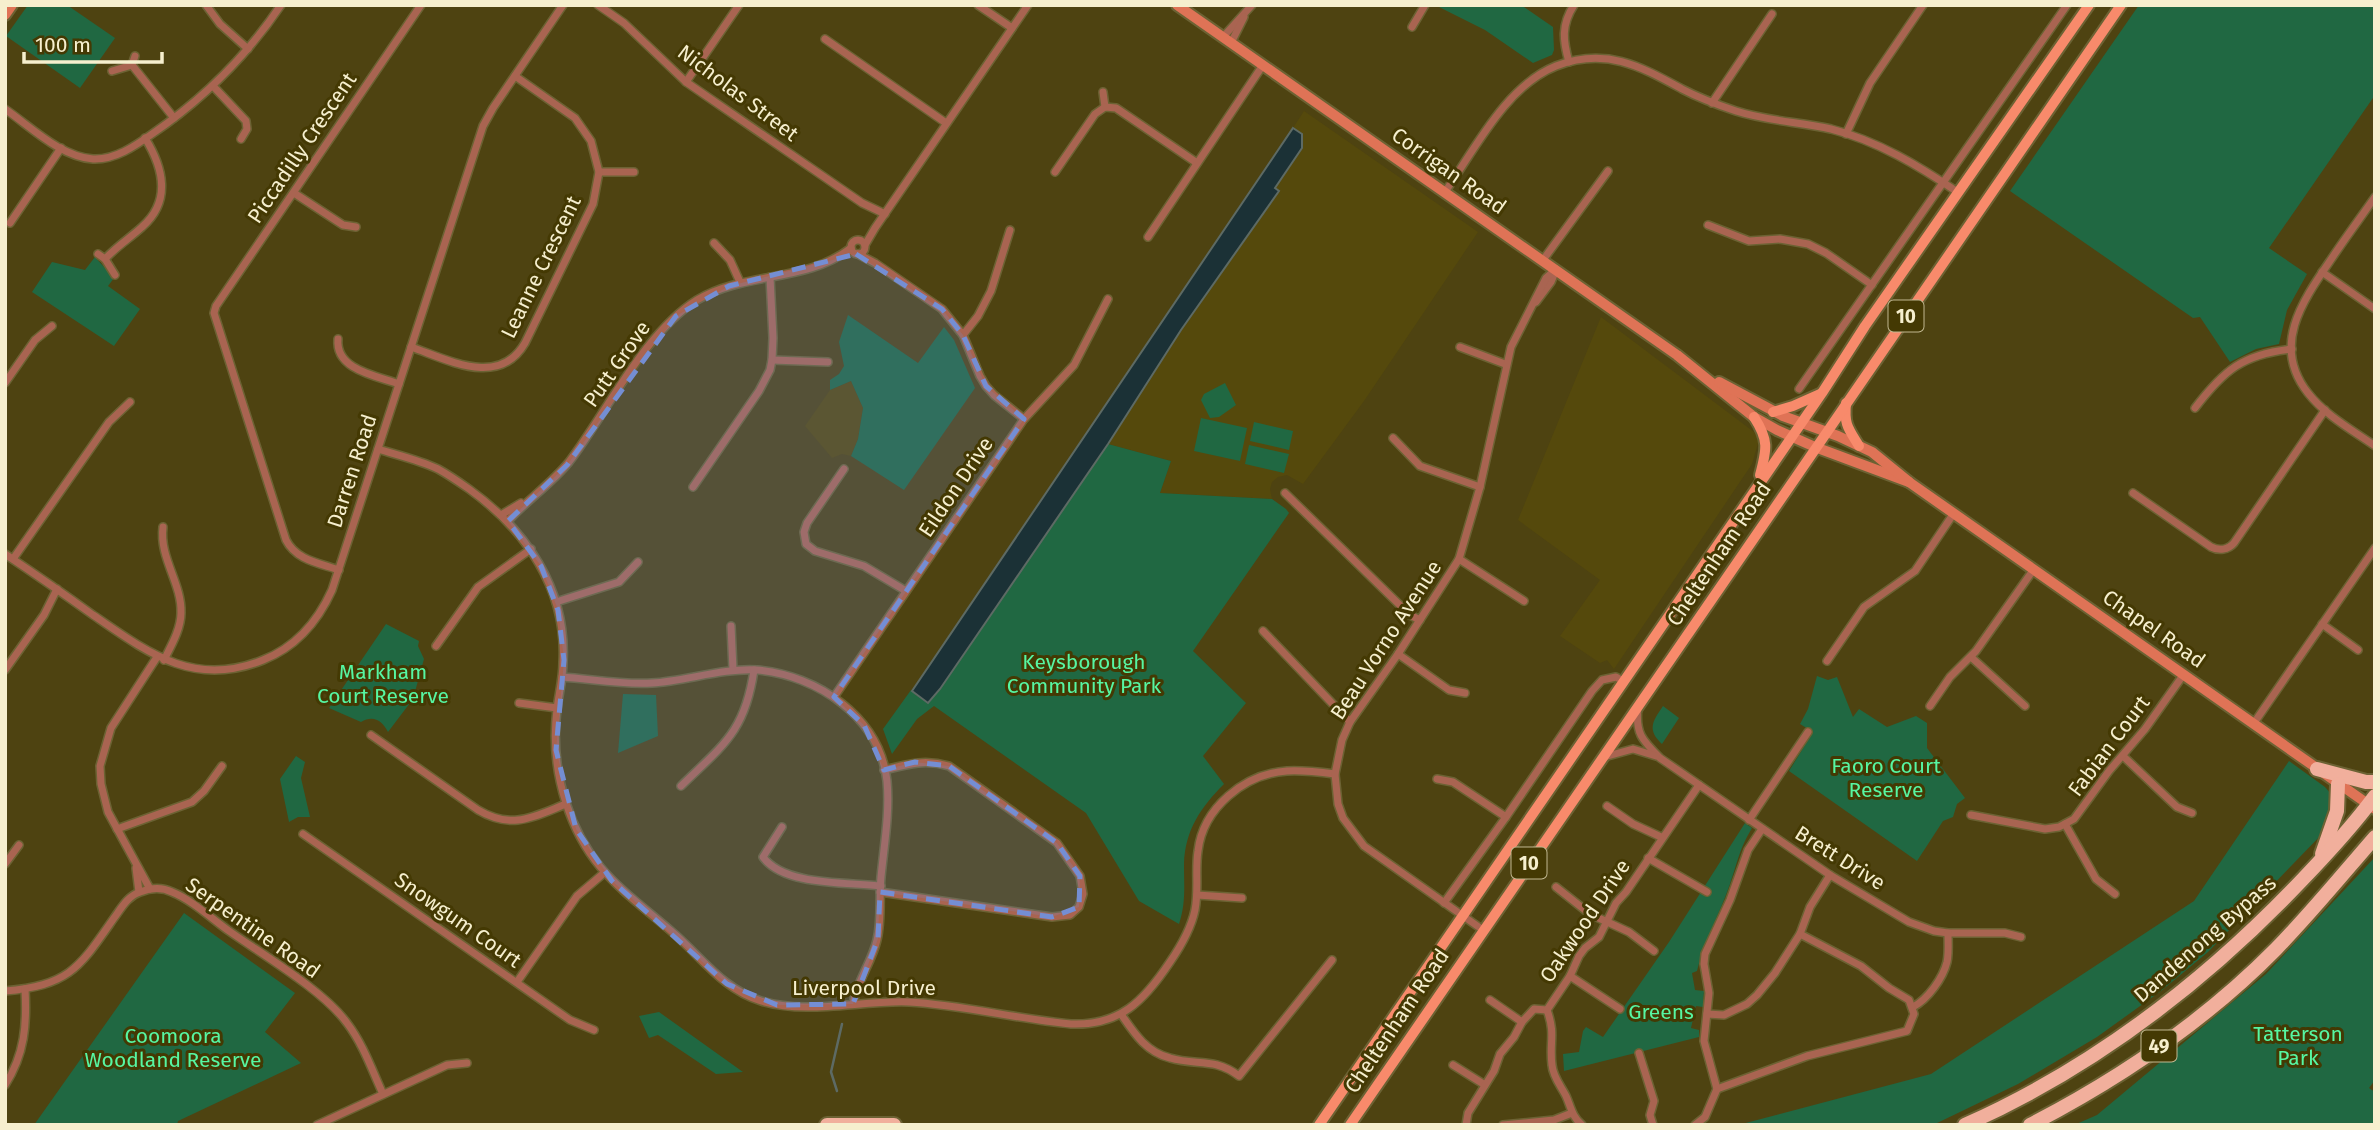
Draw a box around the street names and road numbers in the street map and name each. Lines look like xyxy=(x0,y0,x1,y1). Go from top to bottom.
street label: Nicholas Street xyxy=(672,39,804,147)
street label: Piccadilly Crescent xyxy=(242,67,362,228)
street label: Corrigan Road xyxy=(1387,122,1511,220)
street label: Leanne Crescent xyxy=(495,191,587,343)
road number: 10 xyxy=(1888,300,1924,332)
street label: Putt Grove xyxy=(578,316,656,412)
street label: Darren Road xyxy=(321,411,383,531)
street label: Eildon Drive xyxy=(913,432,999,542)
street label: Cheltenham Road xyxy=(1661,477,1777,631)
street label: Beau Vorno Avenue xyxy=(1325,556,1447,724)
street label: Chapel Road xyxy=(2098,584,2210,674)
street label: Fabian Court xyxy=(2063,690,2156,802)
street label: Brett Drive xyxy=(1790,820,1890,896)
road number: 10 xyxy=(1512,848,1546,878)
street label: Oakwood Drive xyxy=(1534,854,1636,988)
street label: Snowgum Court xyxy=(389,867,527,974)
street label: Dandenong Bypass xyxy=(2128,870,2282,1008)
street label: Serpentine Road xyxy=(181,872,325,984)
street label: Cheltenham Road xyxy=(1339,944,1455,1098)
street label: Liverpool Drive xyxy=(792,975,936,1001)
road number: 49 xyxy=(2142,1030,2176,1062)

